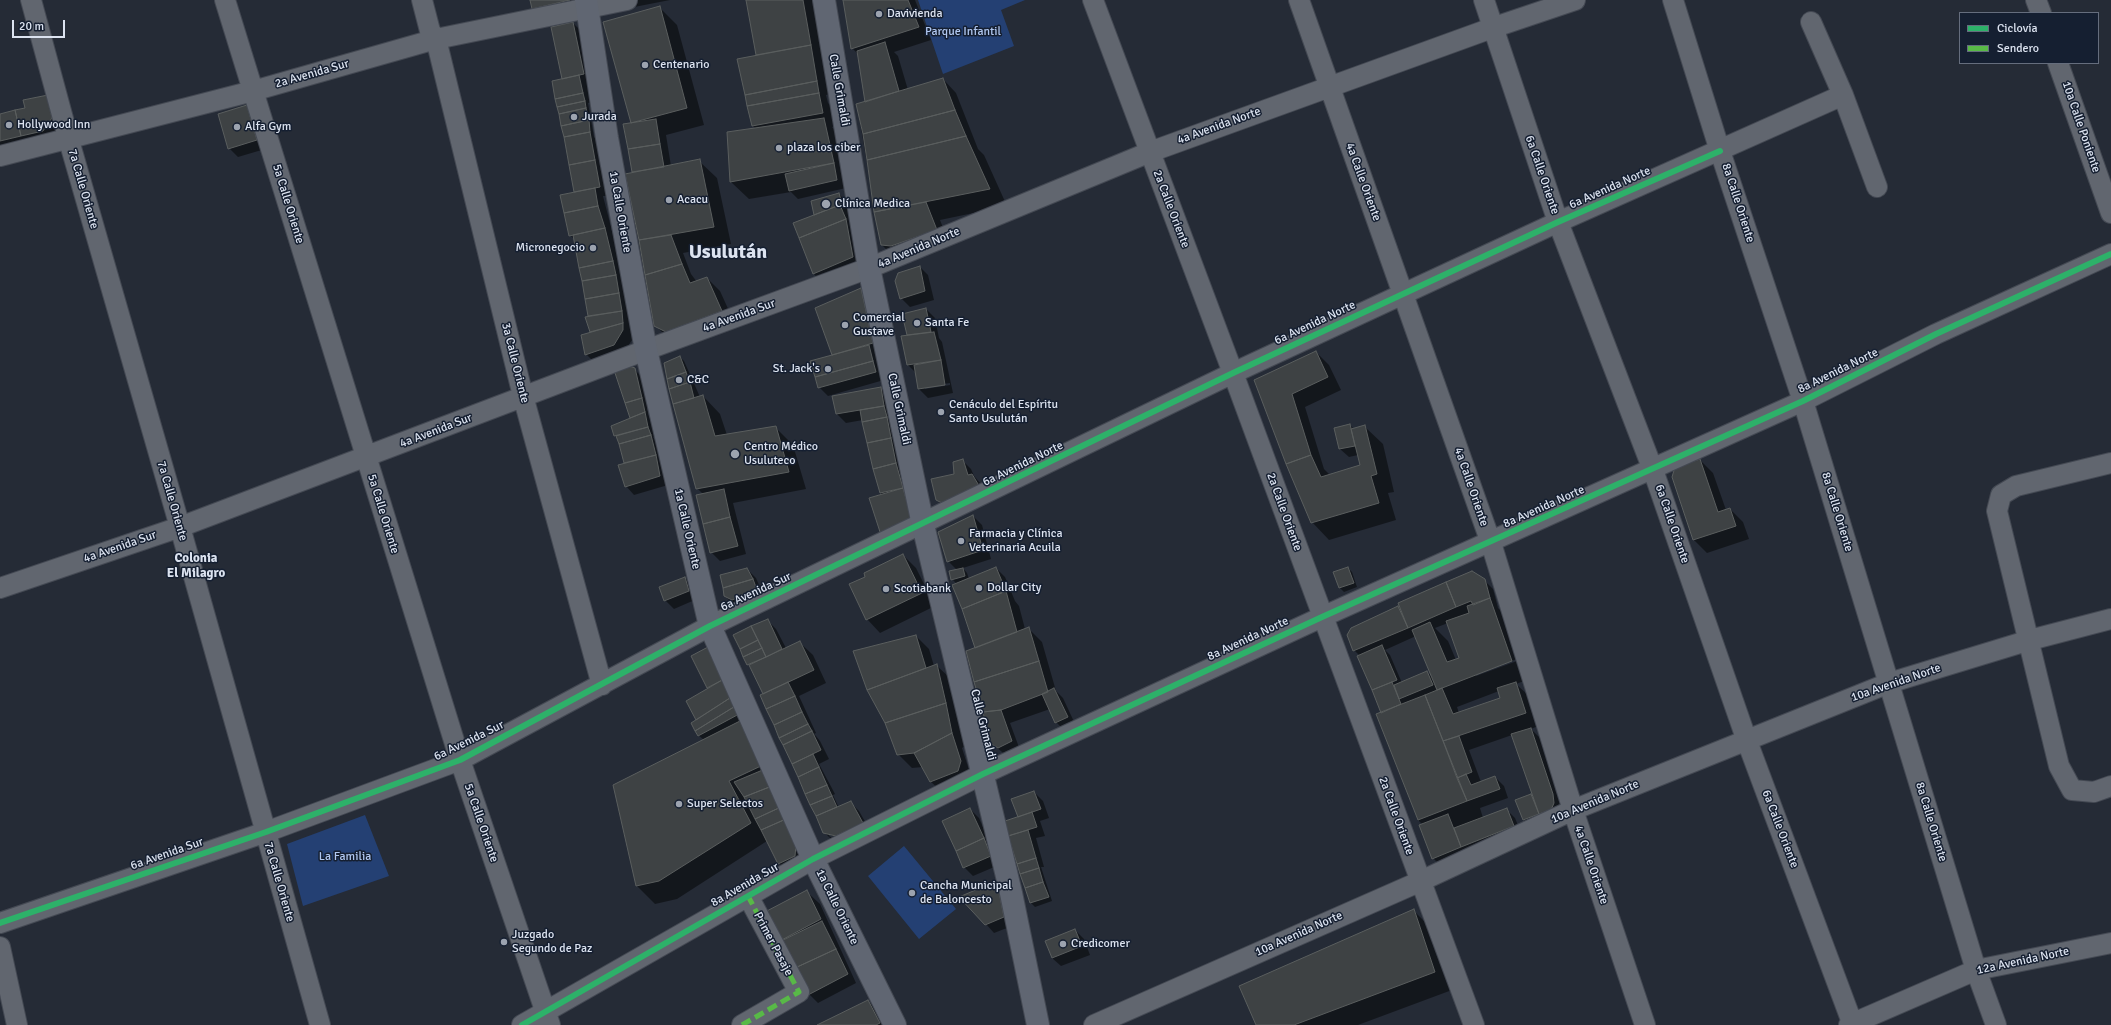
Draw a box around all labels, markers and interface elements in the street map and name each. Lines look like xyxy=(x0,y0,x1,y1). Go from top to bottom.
place label: Davivienda xyxy=(887,7,943,21)
marker: Davivienda xyxy=(874,9,884,19)
scale bar xyxy=(14,12,67,38)
legend xyxy=(1959,12,2099,64)
text: 20 m xyxy=(19,19,44,34)
text: Ciclovía xyxy=(1997,21,2038,36)
park label: Parque Infantil xyxy=(925,25,1001,39)
text: Sendero xyxy=(1997,41,2039,56)
street label: Calle Grimaldi xyxy=(826,53,852,127)
street label: 2a Avenida Sur xyxy=(273,57,351,91)
place label: Centenario xyxy=(653,58,710,72)
marker: Centenario xyxy=(640,60,650,70)
street label: 10a Calle Poniente xyxy=(2059,79,2103,175)
street label: 4a Avenida Norte xyxy=(1175,104,1263,148)
place label: Jurada xyxy=(582,110,617,124)
marker: Jurada xyxy=(569,112,579,122)
place label: Hollywood Inn xyxy=(17,118,90,132)
marker: Hollywood Inn xyxy=(4,120,14,130)
place label: Alfa Gym xyxy=(245,120,291,134)
marker: Alfa Gym xyxy=(232,122,242,132)
street label: 6a Calle Oriente xyxy=(1522,134,1562,216)
place label: plaza los ciber xyxy=(787,141,860,155)
street label: 4a Calle Oriente xyxy=(1342,141,1384,223)
marker: plaza los ciber xyxy=(774,143,784,153)
street label: 7a Calle Oriente xyxy=(65,147,101,231)
street label: 8a Calle Oriente xyxy=(1718,162,1758,244)
street label: 5a Calle Oriente xyxy=(269,163,307,245)
street label: 6a Avenida Norte xyxy=(1567,164,1653,212)
street label: 2a Calle Oriente xyxy=(1150,168,1192,250)
street label: 1a Calle Oriente xyxy=(606,170,634,254)
place label: Acacu xyxy=(677,193,708,207)
marker: Acacu xyxy=(664,195,674,205)
place label: Clínica Medica xyxy=(835,197,910,211)
marker: Clínica Medica xyxy=(820,198,832,210)
street label: 4a Avenida Norte xyxy=(876,224,962,272)
place label: Micronegocio xyxy=(516,241,585,255)
district label: Usulután xyxy=(689,241,767,265)
marker: Micronegocio xyxy=(588,243,598,253)
street label: 4a Avenida Sur xyxy=(701,296,777,336)
street label: 6a Avenida Norte xyxy=(1272,298,1358,348)
place label: Comercial Gustave xyxy=(853,311,905,339)
place label: Santa Fe xyxy=(925,316,969,330)
marker: Santa Fe xyxy=(912,318,922,328)
marker: Comercial Gustave xyxy=(840,320,850,330)
street label: 3a Calle Oriente xyxy=(498,321,532,405)
street label: 8a Avenida Norte xyxy=(1795,345,1881,397)
place label: St. Jack's xyxy=(773,362,820,376)
marker: St. Jack's xyxy=(823,364,833,374)
street label: Calle Grimaldi xyxy=(884,372,914,446)
place label: C&C xyxy=(687,373,709,387)
marker: C&C xyxy=(674,375,684,385)
place label: Cenáculo del Espíritu Santo Usulután xyxy=(949,398,1058,426)
marker: Cenáculo del Espíritu Santo Usulután xyxy=(936,407,946,417)
street label: 4a Avenida Sur xyxy=(398,411,474,451)
street label: 6a Avenida Norte xyxy=(980,438,1066,490)
place label: Centro Médico Usuluteco xyxy=(744,440,818,468)
street label: 4a Calle Oriente xyxy=(1451,446,1491,528)
marker: Centro Médico Usuluteco xyxy=(729,448,741,460)
street label: 7a Calle Oriente xyxy=(154,459,190,543)
street label: 2a Calle Oriente xyxy=(1263,471,1305,553)
street label: 8a Calle Oriente xyxy=(1818,471,1856,553)
street label: 5a Calle Oriente xyxy=(364,473,402,555)
street label: 8a Avenida Norte xyxy=(1501,483,1587,531)
street label: 6a Calle Oriente xyxy=(1652,483,1692,565)
street label: 1a Calle Oriente xyxy=(671,487,703,571)
place label: Farmacia y Clínica Veterinaria Acuila xyxy=(969,527,1062,555)
street label: 4a Avenida Sur xyxy=(82,528,158,566)
marker: Farmacia y Clínica Veterinaria Acuila xyxy=(956,536,966,546)
district label: Colonia El Milagro xyxy=(167,551,225,582)
street label: 6a Avenida Sur xyxy=(718,569,794,615)
place label: Dollar City xyxy=(987,581,1041,595)
place label: Scotiabank xyxy=(894,582,951,596)
marker: Dollar City xyxy=(974,583,984,593)
marker: Scotiabank xyxy=(881,584,891,594)
street label: 8a Avenida Norte xyxy=(1205,614,1291,664)
street label: 10a Avenida Norte xyxy=(1849,661,1943,705)
street label: Calle Grimaldi xyxy=(967,688,999,762)
street label: 6a Avenida Sur xyxy=(432,718,506,764)
street label: 2a Calle Oriente xyxy=(1375,775,1417,857)
street label: 10a Avenida Norte xyxy=(1549,777,1641,827)
street label: 8a Calle Oriente xyxy=(1912,781,1950,863)
street label: 5a Calle Oriente xyxy=(461,782,501,864)
street label: 6a Calle Oriente xyxy=(1759,788,1801,870)
place label: Super Selectos xyxy=(687,797,763,811)
marker: Super Selectos xyxy=(674,799,684,809)
street label: 4a Calle Oriente xyxy=(1571,824,1611,906)
street label: 6a Avenida Sur xyxy=(129,835,205,873)
street label: 7a Calle Oriente xyxy=(261,840,297,924)
park label: La Familia xyxy=(319,850,371,864)
street label: 8a Avenida Sur xyxy=(708,860,782,910)
street label: 1a Calle Oriente xyxy=(812,867,862,947)
place label: Cancha Municipal de Baloncesto xyxy=(920,879,1012,907)
marker: Cancha Municipal de Baloncesto xyxy=(907,888,917,898)
street label: 10a Avenida Norte xyxy=(1253,908,1345,960)
street label: Primer Pasaje xyxy=(750,910,796,978)
place label: Juzgado Segundo de Paz xyxy=(512,928,592,956)
marker: Juzgado Segundo de Paz xyxy=(499,937,509,947)
place label: Credicomer xyxy=(1071,937,1130,951)
marker: Credicomer xyxy=(1058,939,1068,949)
street label: 12a Avenida Norte xyxy=(1975,944,2071,978)

